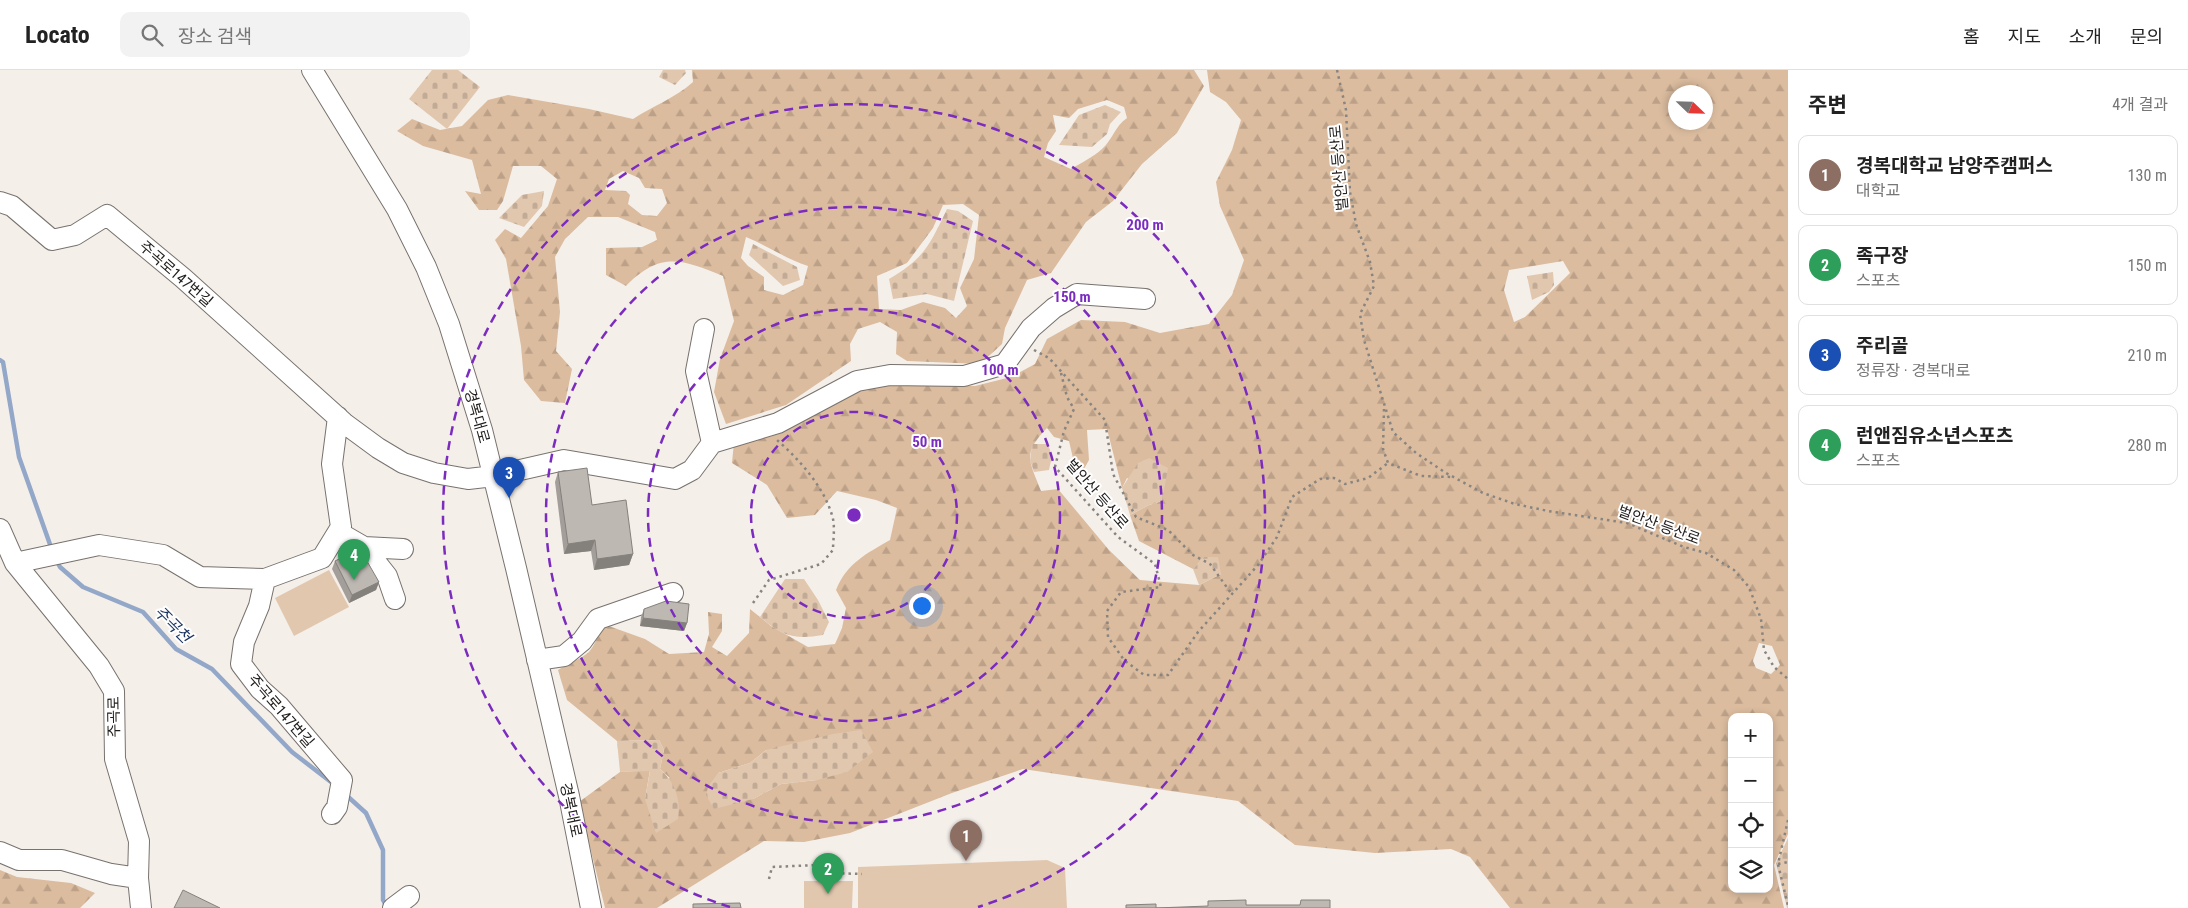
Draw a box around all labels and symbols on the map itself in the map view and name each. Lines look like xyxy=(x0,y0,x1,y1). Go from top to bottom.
north arrow xyxy=(1668,85,1713,130)
street label: 벌안산 등산로 xyxy=(1326,124,1352,212)
text: 200 m xyxy=(1126,216,1164,234)
street label: 주곡로147번길 xyxy=(136,237,216,311)
text: 150 m xyxy=(1053,288,1091,306)
text: 100 m xyxy=(981,361,1019,379)
street label: 경복대로 xyxy=(461,387,493,445)
text: 50 m xyxy=(912,433,942,451)
street label: 벌안산 등산로 xyxy=(1062,456,1132,532)
pin: 3 xyxy=(493,457,525,498)
street label: 벌안산 등산로 xyxy=(1615,502,1703,548)
centre of rings xyxy=(845,506,863,524)
pin: 4 xyxy=(338,539,370,580)
your location xyxy=(909,593,935,619)
water label: 주곡천 xyxy=(150,602,197,648)
street label: 주곡로147번길 xyxy=(244,671,318,751)
street label: 주곡로 xyxy=(105,696,123,738)
street label: 경복대로 xyxy=(556,781,586,839)
pin: 1 xyxy=(950,820,982,861)
pin: 2 xyxy=(812,853,844,894)

